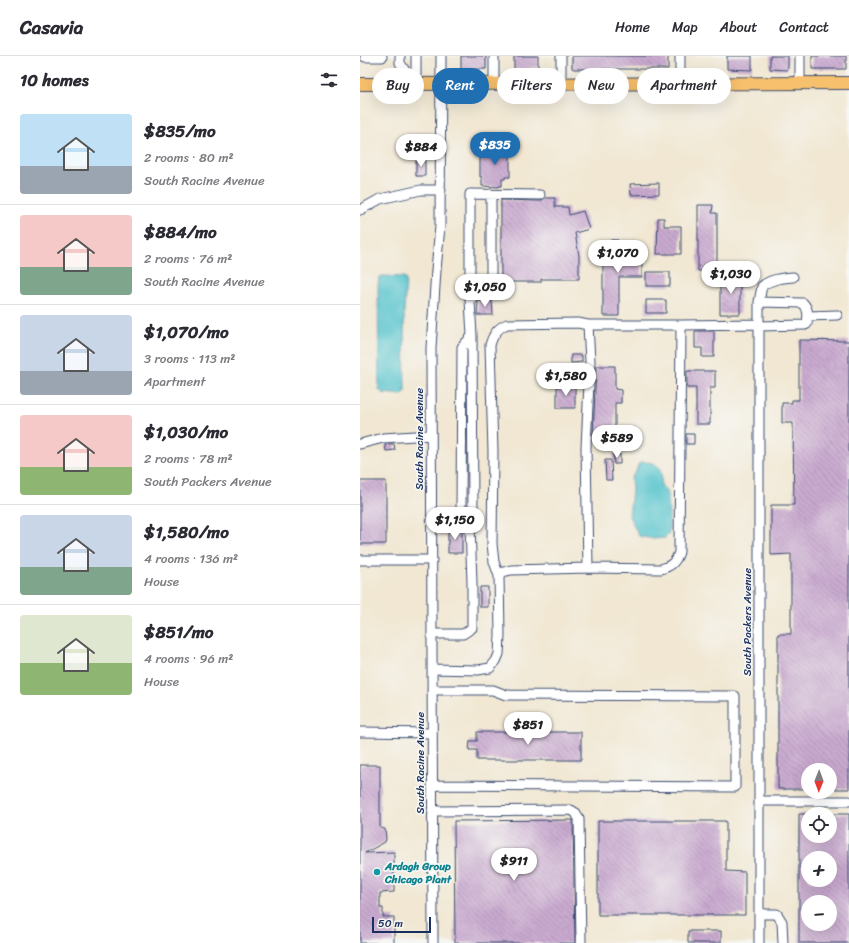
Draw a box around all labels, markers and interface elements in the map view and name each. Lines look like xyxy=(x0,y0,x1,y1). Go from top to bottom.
text: Casavia xyxy=(20,11,83,44)
text: Home xyxy=(615,15,650,40)
text: Map xyxy=(672,15,698,40)
text: About xyxy=(720,15,757,40)
text: Contact xyxy=(779,15,829,40)
text: 10 homes xyxy=(20,65,89,95)
chip: Buy xyxy=(372,68,424,104)
chip: Rent xyxy=(432,68,489,104)
chip: Filters xyxy=(497,68,566,104)
chip: New xyxy=(574,68,629,104)
chip: Apartment xyxy=(637,68,731,104)
icon: filters xyxy=(318,69,340,91)
text: $835/mo xyxy=(144,116,216,146)
icon: home xyxy=(52,130,100,178)
pin: $835 xyxy=(471,132,519,166)
text: $835 xyxy=(479,133,511,156)
pin: $884 xyxy=(397,134,445,168)
text: $884 xyxy=(405,135,437,158)
text: 2 rooms · 80 m² xyxy=(144,146,234,169)
text: South Racine Avenue xyxy=(144,169,265,192)
text: $884/mo xyxy=(144,217,217,247)
icon: home xyxy=(52,231,100,279)
pin: $1,070 xyxy=(585,240,651,274)
text: $1,070 xyxy=(597,241,639,264)
text: 2 rooms · 76 m² xyxy=(144,247,232,270)
pin: $1,030 xyxy=(698,261,764,295)
text: $1,030 xyxy=(710,262,752,285)
text: South Racine Avenue xyxy=(144,270,265,293)
pin: $1,050 xyxy=(452,274,518,308)
text: $1,050 xyxy=(464,275,506,298)
text: $1,070/mo xyxy=(144,317,229,347)
icon: home xyxy=(52,331,100,379)
text: 3 rooms · 113 m² xyxy=(144,347,235,370)
pin: $1,580 xyxy=(533,363,599,397)
text: $1,580 xyxy=(545,364,587,387)
text: Apartment xyxy=(144,370,205,393)
street label: South Racine Avenue xyxy=(410,388,429,490)
text: $1,030/mo xyxy=(144,417,228,447)
pin: $589 xyxy=(593,425,641,459)
text: $589 xyxy=(601,426,633,449)
icon: home xyxy=(52,431,100,479)
text: 2 rooms · 78 m² xyxy=(144,447,233,470)
text: South Packers Avenue xyxy=(144,470,272,493)
pin: $1,150 xyxy=(422,507,488,541)
text: $1,150 xyxy=(435,508,475,531)
text: $1,580/mo xyxy=(144,517,229,547)
icon: home xyxy=(52,531,100,579)
text: 4 rooms · 136 m² xyxy=(144,547,238,570)
street label: South Packers Avenue xyxy=(738,568,757,676)
text: House xyxy=(144,570,179,593)
text: $851/mo xyxy=(144,617,214,647)
icon: home xyxy=(52,631,100,679)
text: 4 rooms · 96 m² xyxy=(144,647,233,670)
text: House xyxy=(144,670,179,693)
street label: South Racine Avenue xyxy=(411,712,430,814)
pin: $851 xyxy=(504,712,552,746)
text: $851 xyxy=(513,713,543,736)
north arrow xyxy=(801,763,837,799)
map controls xyxy=(801,763,837,931)
button: locate xyxy=(801,807,837,843)
pin: $911 xyxy=(490,848,538,882)
text: $911 xyxy=(500,849,528,872)
button: + xyxy=(801,851,837,887)
place label: Ardagh Group Chicago Plant xyxy=(384,857,453,889)
marker: Ardagh Group Chicago Plant xyxy=(372,867,382,877)
button: − xyxy=(801,895,837,931)
text: 50 m xyxy=(378,914,403,933)
scale bar xyxy=(372,915,431,934)

